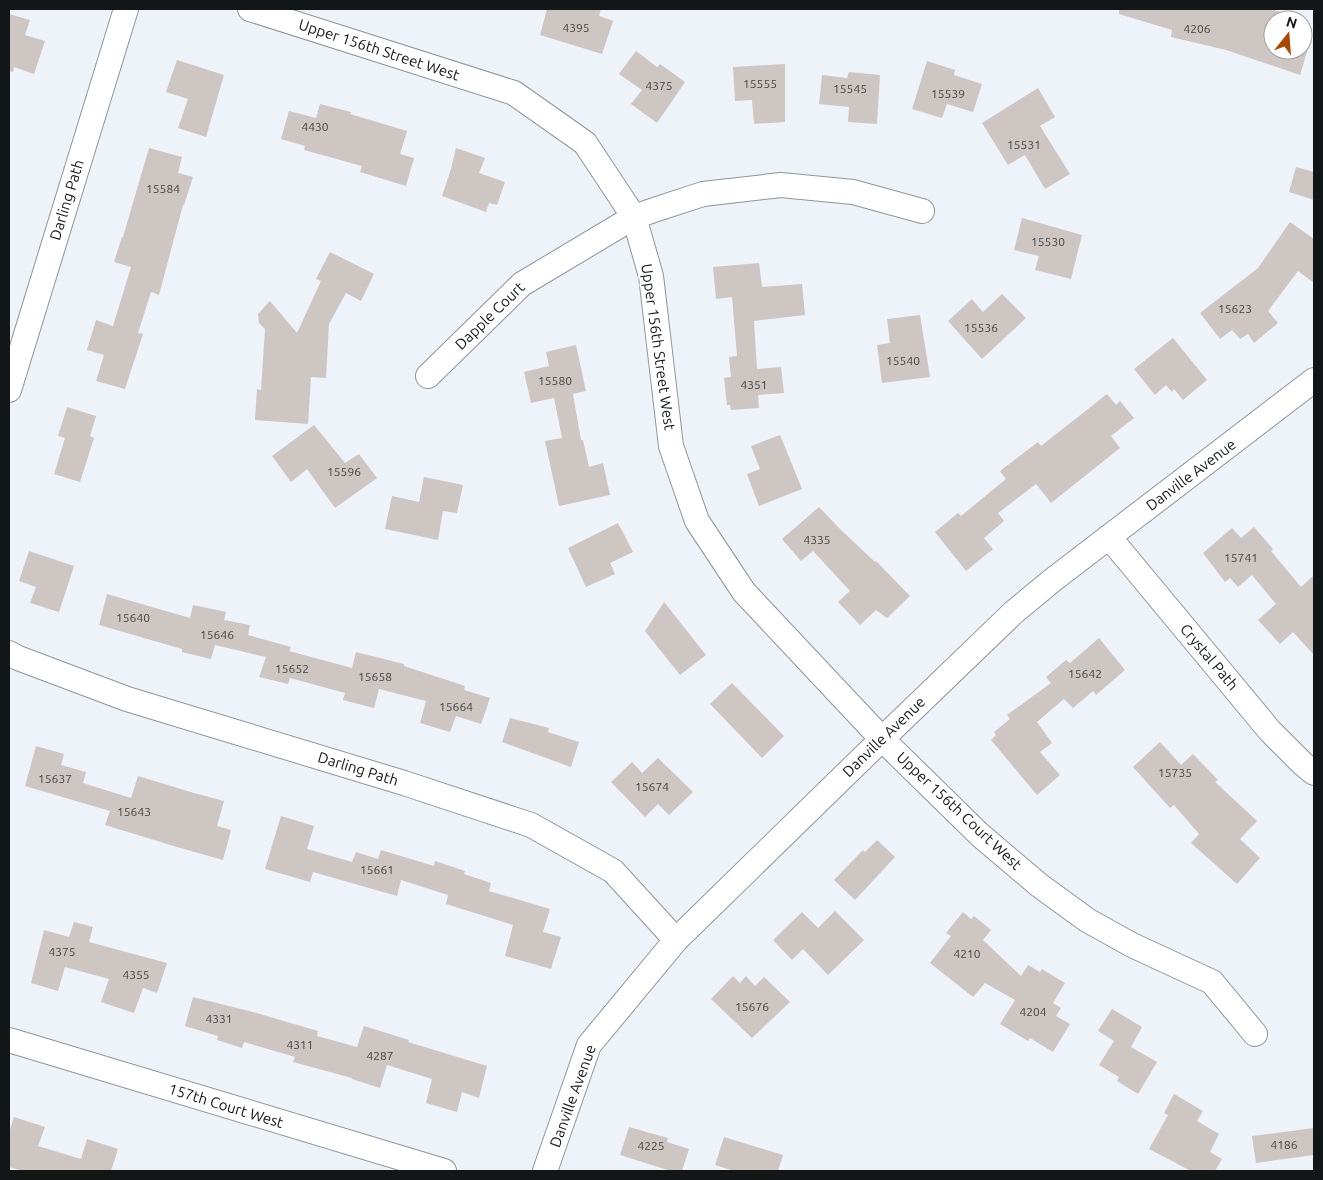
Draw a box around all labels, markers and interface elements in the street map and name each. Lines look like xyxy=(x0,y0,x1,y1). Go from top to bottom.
north arrow xyxy=(1263,10,1313,60)
text: N xyxy=(1284,13,1299,32)
street label: Upper 156th Street West xyxy=(297,15,462,84)
house number: 4395 xyxy=(562,21,590,34)
house number: 4206 xyxy=(1183,22,1211,35)
house number: 15555 xyxy=(743,77,777,90)
house number: 4375 xyxy=(645,79,673,92)
house number: 15545 xyxy=(833,82,867,95)
house number: 15539 xyxy=(931,87,965,100)
house number: 4430 xyxy=(301,120,329,133)
house number: 15531 xyxy=(1007,138,1041,151)
street label: Darling Path xyxy=(46,158,87,242)
house number: 15584 xyxy=(146,182,180,195)
house number: 15530 xyxy=(1031,235,1065,248)
street label: Upper 156th Street West xyxy=(638,263,679,431)
street label: Dapple Court xyxy=(452,278,528,353)
house number: 15623 xyxy=(1218,302,1252,315)
house number: 15536 xyxy=(964,321,998,334)
house number: 15540 xyxy=(886,354,920,367)
house number: 15580 xyxy=(538,374,572,387)
house number: 4351 xyxy=(740,378,768,391)
street label: Danville Avenue xyxy=(1142,435,1239,514)
house number: 15596 xyxy=(327,465,361,478)
house number: 4335 xyxy=(803,533,831,546)
house number: 15741 xyxy=(1224,551,1258,564)
house number: 15640 xyxy=(116,611,150,624)
street label: Crystal Path xyxy=(1177,620,1242,693)
house number: 15646 xyxy=(200,628,234,641)
house number: 15652 xyxy=(275,662,309,675)
house number: 15642 xyxy=(1068,667,1102,680)
house number: 15658 xyxy=(358,670,392,683)
street label: Danville Avenue xyxy=(839,693,928,780)
house number: 15664 xyxy=(439,700,473,713)
street label: Darling Path xyxy=(316,748,400,789)
street label: Upper 156th Court West xyxy=(893,748,1025,873)
house number: 15735 xyxy=(1158,766,1192,779)
house number: 15637 xyxy=(38,772,72,785)
house number: 15674 xyxy=(635,780,669,793)
house number: 15643 xyxy=(117,805,151,818)
house number: 15661 xyxy=(360,863,394,876)
house number: 4375 xyxy=(48,945,76,958)
house number: 4210 xyxy=(953,947,981,960)
house number: 4355 xyxy=(122,968,150,981)
house number: 15676 xyxy=(735,1000,769,1013)
house number: 4204 xyxy=(1019,1005,1047,1018)
house number: 4331 xyxy=(205,1012,233,1025)
house number: 4311 xyxy=(286,1038,314,1051)
street label: Danville Avenue xyxy=(546,1042,599,1149)
house number: 4287 xyxy=(366,1049,394,1062)
street label: 157th Court West xyxy=(167,1080,286,1131)
house number: 4186 xyxy=(1270,1138,1298,1151)
house number: 4225 xyxy=(637,1139,665,1152)

